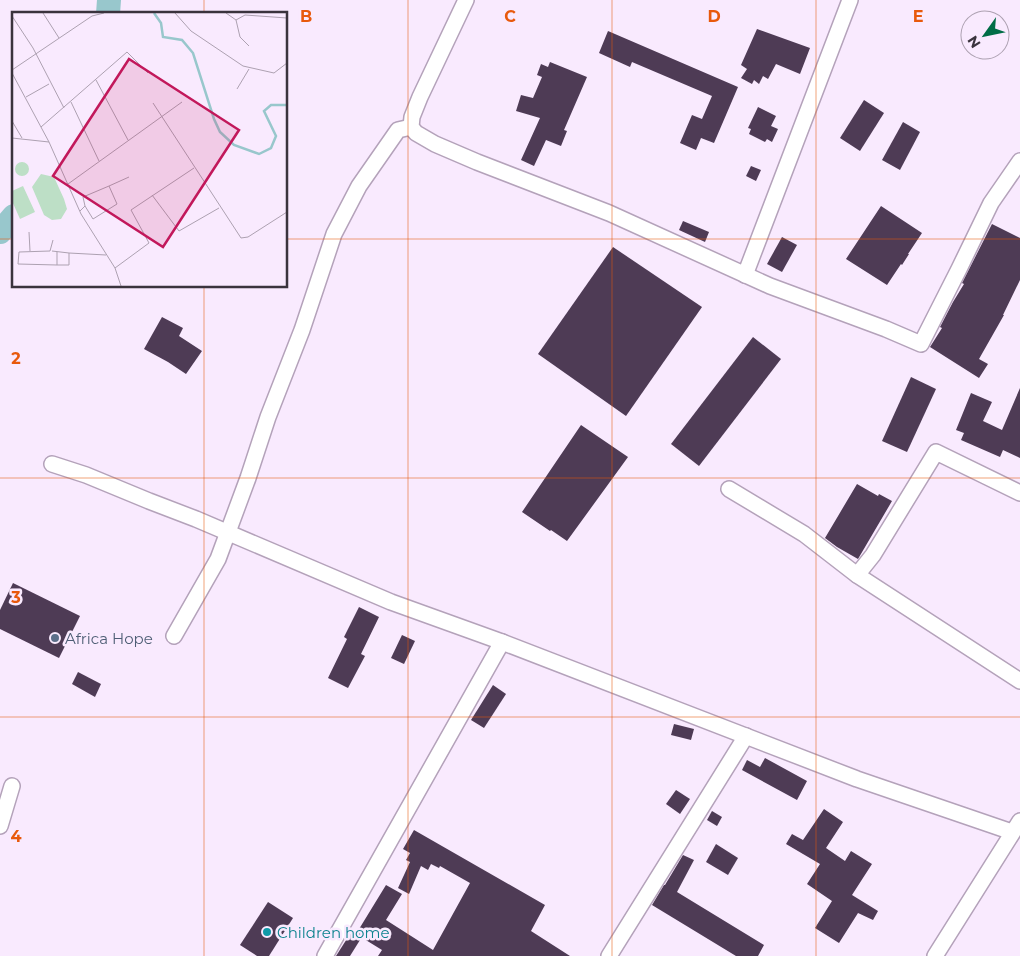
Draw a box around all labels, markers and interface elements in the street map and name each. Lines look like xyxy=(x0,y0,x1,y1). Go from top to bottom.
text: B xyxy=(300,7,312,26)
text: C xyxy=(504,7,516,26)
text: D xyxy=(707,7,721,26)
text: E xyxy=(913,7,923,26)
north arrow xyxy=(960,10,1010,60)
inset map xyxy=(12,12,288,288)
text: N xyxy=(963,32,985,52)
text: 2 xyxy=(11,349,21,368)
text: 3 xyxy=(10,588,21,607)
place label: Africa Hope xyxy=(65,629,153,648)
marker: Africa Hope xyxy=(49,632,61,644)
text: 4 xyxy=(10,827,22,846)
place label: Children home xyxy=(277,923,390,942)
marker: Children home xyxy=(261,926,273,938)

